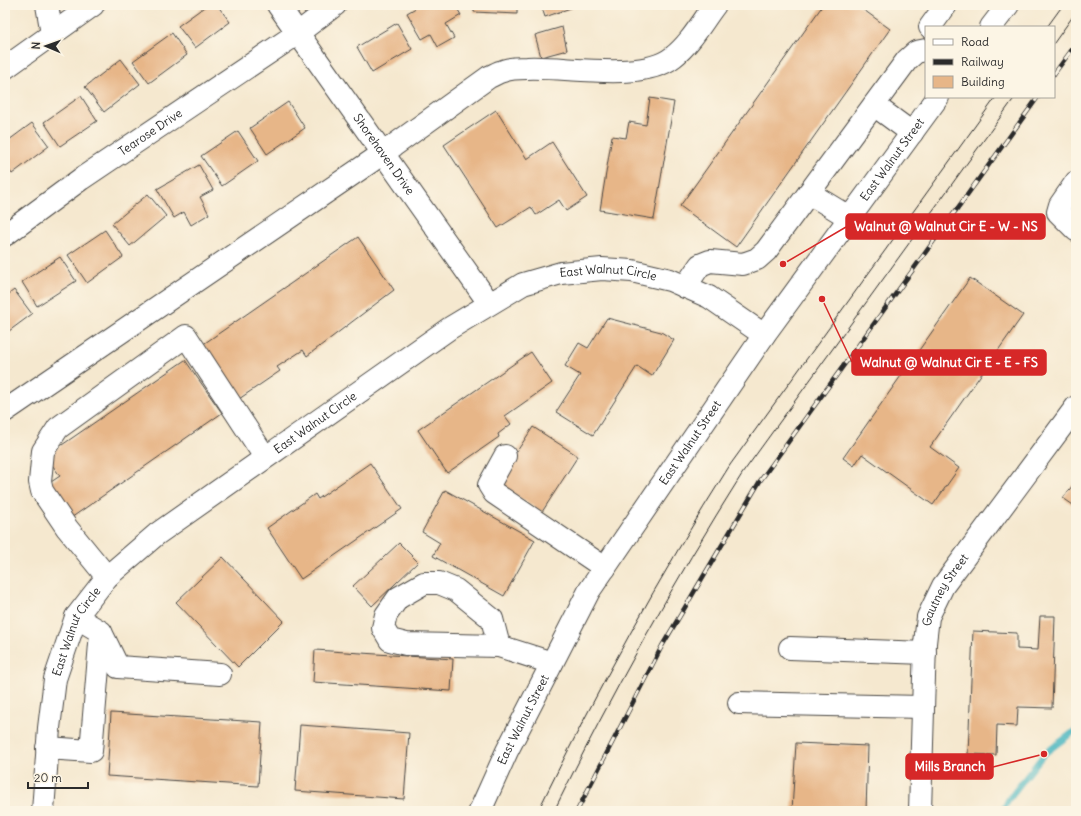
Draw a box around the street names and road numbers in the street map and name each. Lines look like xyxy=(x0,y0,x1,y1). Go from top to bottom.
street label: Tearose Drive xyxy=(115,105,185,159)
street label: Shorehaven Drive xyxy=(350,111,418,197)
street label: East Walnut Street xyxy=(857,115,927,204)
street label: East Walnut Circle xyxy=(559,261,658,284)
street label: East Walnut Circle xyxy=(271,388,359,457)
street label: East Walnut Street xyxy=(656,397,724,488)
street label: Gautney Street xyxy=(919,551,971,627)
street label: East Walnut Circle xyxy=(49,584,103,678)
street label: East Walnut Street xyxy=(494,672,552,767)

